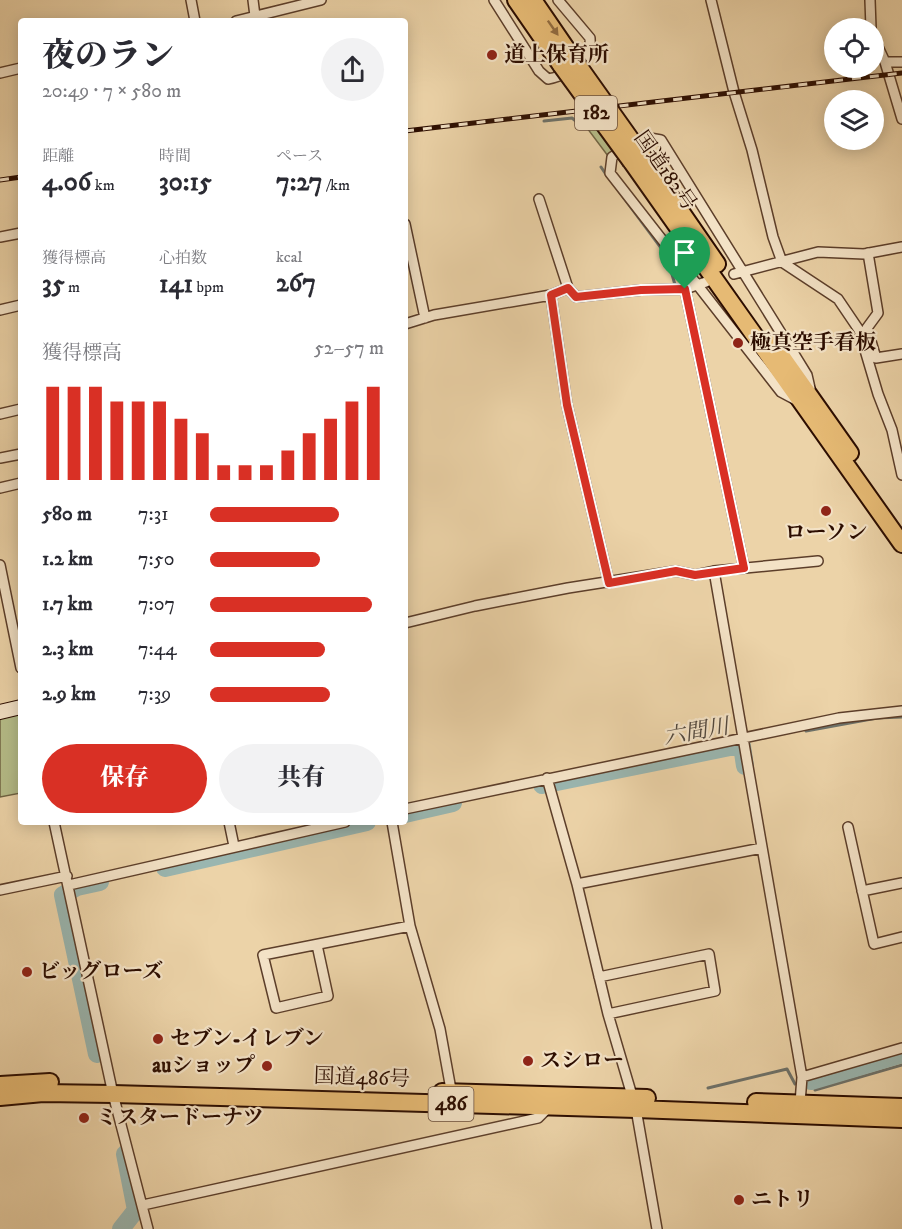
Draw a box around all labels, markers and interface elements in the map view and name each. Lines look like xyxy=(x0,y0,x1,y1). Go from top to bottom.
map controls xyxy=(824,18,884,150)
button: locate xyxy=(824,18,884,78)
one-way arrow xyxy=(546,21,558,36)
text: 夜のラン xyxy=(42,36,174,77)
button: share xyxy=(321,38,384,101)
place label: 道上保育所 xyxy=(504,42,609,68)
marker: 道上保育所 xyxy=(485,48,499,62)
text: 20:49 · 7 × 580 m xyxy=(42,79,181,104)
button: layers xyxy=(824,90,884,150)
road number: 182 xyxy=(575,96,617,130)
street label: 国道182号 xyxy=(628,126,702,216)
text: 距離 xyxy=(42,146,74,166)
text: 時間 xyxy=(159,146,191,166)
text: ペース xyxy=(276,146,323,166)
text: 4.06 xyxy=(42,166,91,199)
text: 30:15 xyxy=(159,166,212,199)
text: 7:27 xyxy=(276,166,322,199)
text: km xyxy=(91,175,115,195)
text: /km xyxy=(322,175,350,195)
pin xyxy=(659,227,710,289)
icon: arrive xyxy=(668,236,701,269)
text: kcal xyxy=(276,247,302,267)
text: 獲得標高 xyxy=(42,248,106,268)
text: 心拍数 xyxy=(159,248,207,268)
text: 267 xyxy=(276,267,316,300)
text: 35 xyxy=(42,268,65,301)
text: 141 xyxy=(159,268,193,301)
text: m xyxy=(65,277,80,297)
text: bpm xyxy=(193,277,224,297)
place label: 極真空手看板 xyxy=(750,330,876,356)
text: 52–57 m xyxy=(314,336,384,361)
marker: 極真空手看板 xyxy=(731,336,745,350)
text: 獲得標高 xyxy=(42,341,122,366)
text: 580 m xyxy=(42,502,92,527)
text: 7:31 xyxy=(138,502,169,527)
marker: ローソン xyxy=(819,504,833,518)
place label: ローソン xyxy=(784,520,868,546)
text: 1.2 km xyxy=(42,547,93,572)
text: 7:50 xyxy=(138,547,174,572)
text: 1.7 km xyxy=(42,592,93,617)
text: 7:07 xyxy=(138,592,175,617)
text: 2.3 km xyxy=(42,637,94,662)
text: 7:44 xyxy=(138,637,177,662)
text: 2.9 km xyxy=(42,682,96,707)
text: 7:39 xyxy=(138,682,171,707)
water label: 六間川 xyxy=(661,713,733,751)
button: 保存 xyxy=(42,744,207,813)
button: 共有 xyxy=(219,744,384,813)
place label: ビッグローズ xyxy=(39,959,163,985)
marker: ビッグローズ xyxy=(20,965,34,979)
place label: セブン-イレブン xyxy=(170,1026,324,1052)
marker: セブン-イレブン xyxy=(151,1032,165,1046)
place label: スシロー xyxy=(540,1048,624,1074)
place label: auショップ xyxy=(152,1053,255,1079)
marker: スシロー xyxy=(521,1054,535,1068)
marker: auショップ xyxy=(260,1059,274,1073)
street label: 国道486号 xyxy=(313,1063,411,1093)
road number: 486 xyxy=(428,1087,474,1121)
place label: ミスタードーナツ xyxy=(96,1105,264,1131)
marker: ミスタードーナツ xyxy=(77,1111,91,1125)
place label: ニトリ xyxy=(751,1187,814,1213)
marker: ニトリ xyxy=(732,1193,746,1207)

